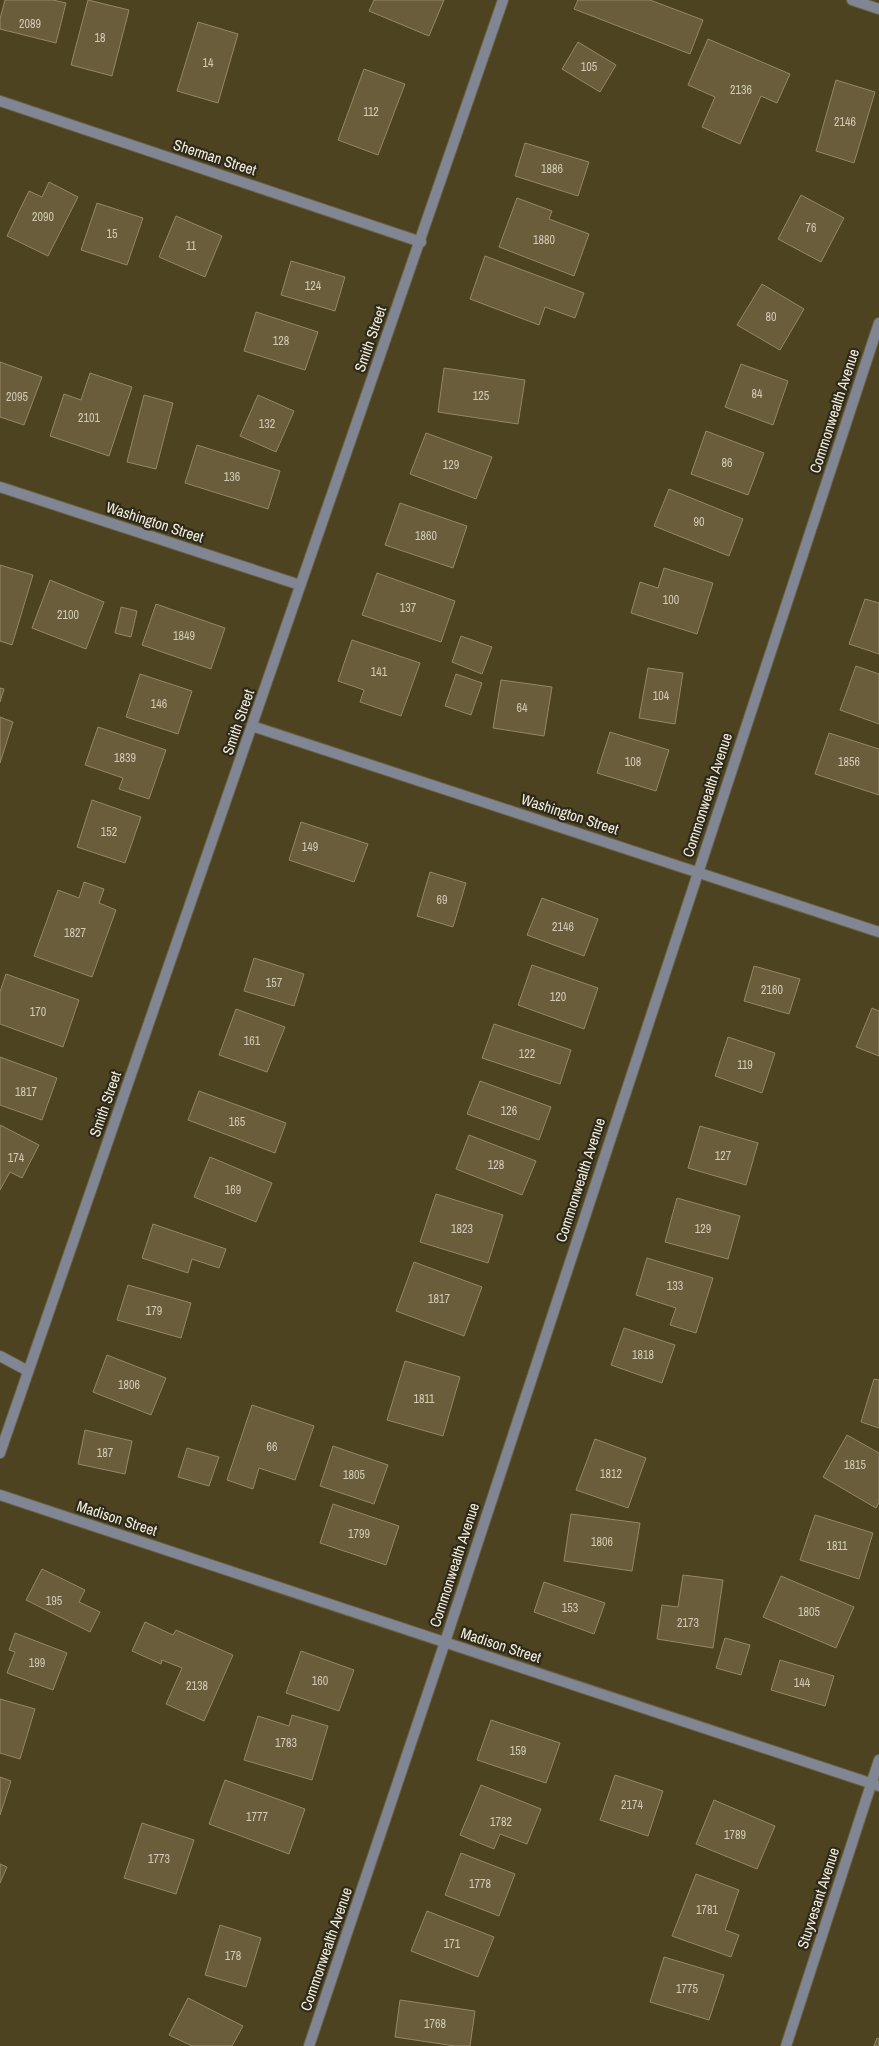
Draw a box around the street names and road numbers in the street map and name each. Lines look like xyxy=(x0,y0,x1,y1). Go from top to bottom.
street label: Sherman Street xyxy=(171,134,260,180)
street label: Smith Street xyxy=(349,303,391,375)
street label: Commonwealth Avenue xyxy=(804,346,864,476)
street label: Washington Street xyxy=(104,496,207,548)
street label: Smith Street xyxy=(217,686,259,758)
street label: Commonwealth Avenue xyxy=(677,730,737,860)
street label: Washington Street xyxy=(519,788,622,840)
street label: Smith Street xyxy=(84,1068,126,1140)
street label: Commonwealth Avenue xyxy=(550,1115,610,1245)
street label: Madison Street xyxy=(74,1495,160,1541)
street label: Commonwealth Avenue xyxy=(424,1500,484,1630)
street label: Madison Street xyxy=(458,1622,544,1668)
street label: Stuyvesant Avenue xyxy=(792,1845,844,1951)
street label: Commonwealth Avenue xyxy=(295,1884,357,2014)

